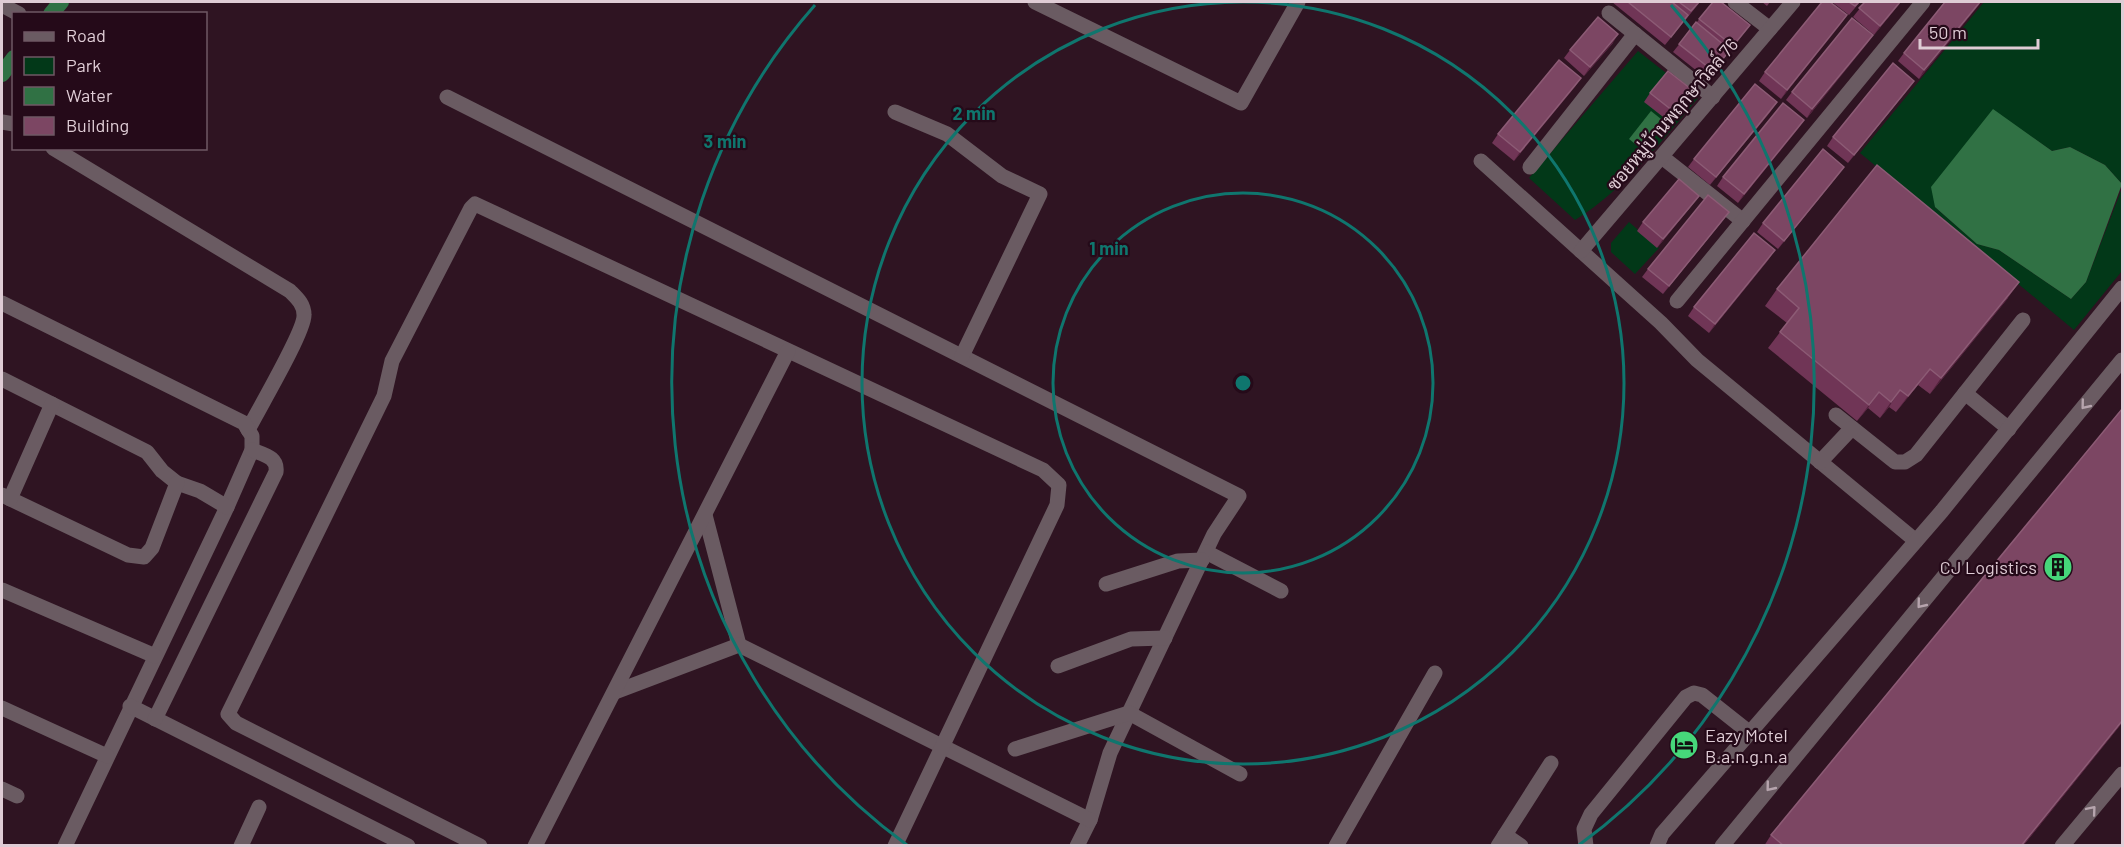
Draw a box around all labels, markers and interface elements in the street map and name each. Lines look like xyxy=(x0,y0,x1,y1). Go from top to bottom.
legend xyxy=(12,12,207,150)
scale bar xyxy=(1920,12,2038,50)
text: 50 m xyxy=(1929,21,1967,43)
text: Road xyxy=(66,24,106,46)
street label: ซอยหมู่บ้านพฤกษาวิลล์ 76 xyxy=(1601,33,1745,197)
text: Park xyxy=(66,54,101,76)
text: Water xyxy=(66,84,113,106)
text: 2 min xyxy=(952,102,996,124)
text: Building xyxy=(66,114,129,136)
text: 3 min xyxy=(704,130,746,152)
text: 1 min xyxy=(1089,237,1129,259)
centre of rings xyxy=(1233,373,1253,393)
one-way arrow xyxy=(2082,398,2093,409)
building icon: CJ Logistics xyxy=(2042,551,2074,583)
place label: CJ Logistics xyxy=(1940,556,2037,578)
one-way arrow xyxy=(1918,598,1929,609)
place label: Eazy Motel B.a.n.g.n.a xyxy=(1705,724,1788,767)
hotel icon: Eazy Motel B.a.n.g.n.a xyxy=(1668,729,1700,761)
one-way arrow xyxy=(1767,780,1778,791)
one-way arrow xyxy=(2085,806,2096,817)

